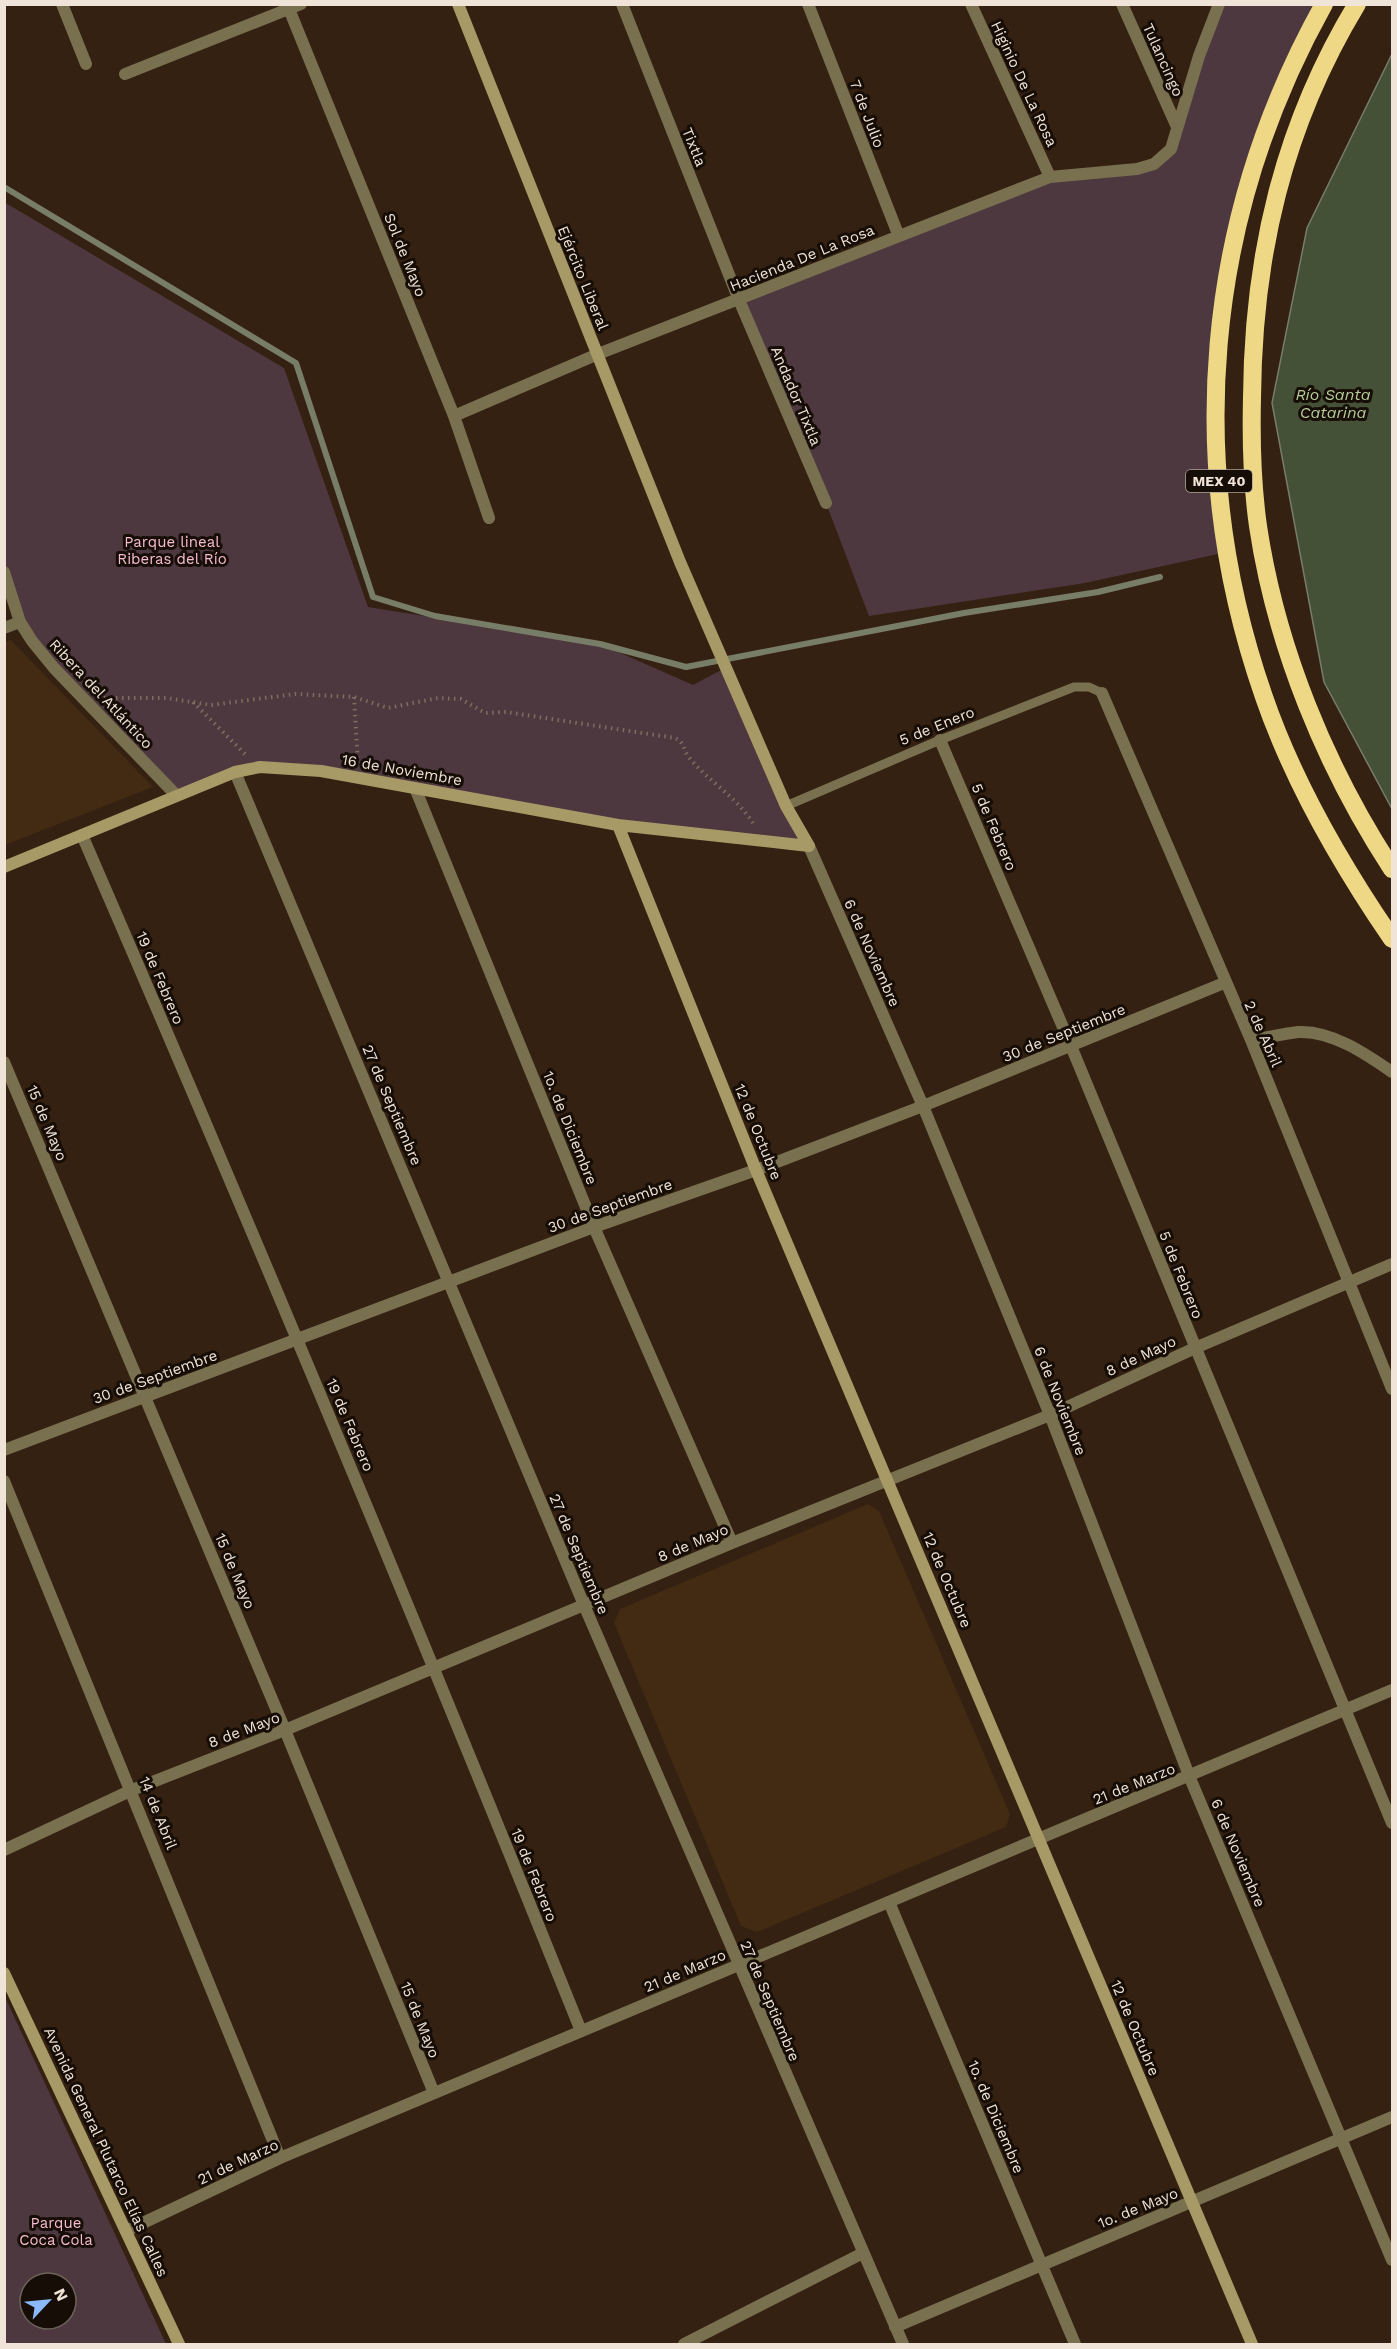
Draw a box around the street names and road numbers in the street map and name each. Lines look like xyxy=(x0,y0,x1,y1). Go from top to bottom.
street label: Higinio De La Rosa xyxy=(987,18,1061,150)
street label: Tulancingo xyxy=(1139,21,1187,99)
street label: 7 de Julio xyxy=(846,78,888,150)
street label: Tixtla xyxy=(678,125,710,169)
street label: Sol de Mayo xyxy=(380,211,430,299)
street label: Hacienda De La Rosa xyxy=(727,221,877,295)
street label: Ejército Liberal xyxy=(554,223,612,333)
street label: Andador Tixtla xyxy=(767,344,825,449)
road number: MEX 40 xyxy=(1186,470,1252,492)
street label: Ribera del Atlántico xyxy=(46,635,156,753)
street label: 5 de Enero xyxy=(897,703,977,749)
street label: 16 de Noviembre xyxy=(340,751,464,789)
street label: 5 de Febrero xyxy=(968,781,1020,873)
street label: 6 de Noviembre xyxy=(840,896,904,1010)
street label: 19 de Febrero xyxy=(132,929,188,1027)
street label: 2 de Abril xyxy=(1240,998,1286,1070)
street label: 30 de Septiembre xyxy=(1000,1000,1128,1066)
street label: 27 de Septiembre xyxy=(358,1042,426,1168)
street label: 1o. de Diciembre xyxy=(539,1069,601,1187)
street label: 12 de Octubre xyxy=(731,1081,785,1183)
street label: 15 de Mayo xyxy=(23,1082,71,1164)
street label: 30 de Septiembre xyxy=(545,1175,675,1237)
street label: 5 de Febrero xyxy=(1155,1229,1207,1321)
street label: 8 de Mayo xyxy=(1103,1332,1179,1380)
street label: 6 de Noviembre xyxy=(1030,1344,1090,1458)
street label: 30 de Septiembre xyxy=(90,1346,220,1408)
street label: 19 de Febrero xyxy=(322,1376,378,1474)
street label: 27 de Septiembre xyxy=(545,1491,613,1617)
street label: 8 de Mayo xyxy=(655,1520,731,1566)
street label: 15 de Mayo xyxy=(211,1530,259,1612)
street label: 12 de Octubre xyxy=(919,1530,975,1630)
street label: 8 de Mayo xyxy=(206,1708,282,1752)
street label: 21 de Marzo xyxy=(1090,1759,1178,1809)
street label: 14 de Abril xyxy=(135,1774,181,1852)
street label: 6 de Noviembre xyxy=(1207,1796,1269,1910)
street label: 19 de Febrero xyxy=(507,1826,561,1924)
street label: 27 de Septiembre xyxy=(736,1938,804,2064)
street label: 21 de Marzo xyxy=(641,1946,729,1996)
street label: 12 de Octubre xyxy=(1107,1978,1163,2078)
street label: 15 de Mayo xyxy=(397,1979,443,2061)
street label: Avenida General Plutarco Elías Calles xyxy=(40,2024,172,2280)
street label: 1o. de Diciembre xyxy=(964,2058,1028,2176)
street label: 21 de Marzo xyxy=(195,2135,281,2189)
street label: 1o. de Mayo xyxy=(1096,2184,1180,2232)

